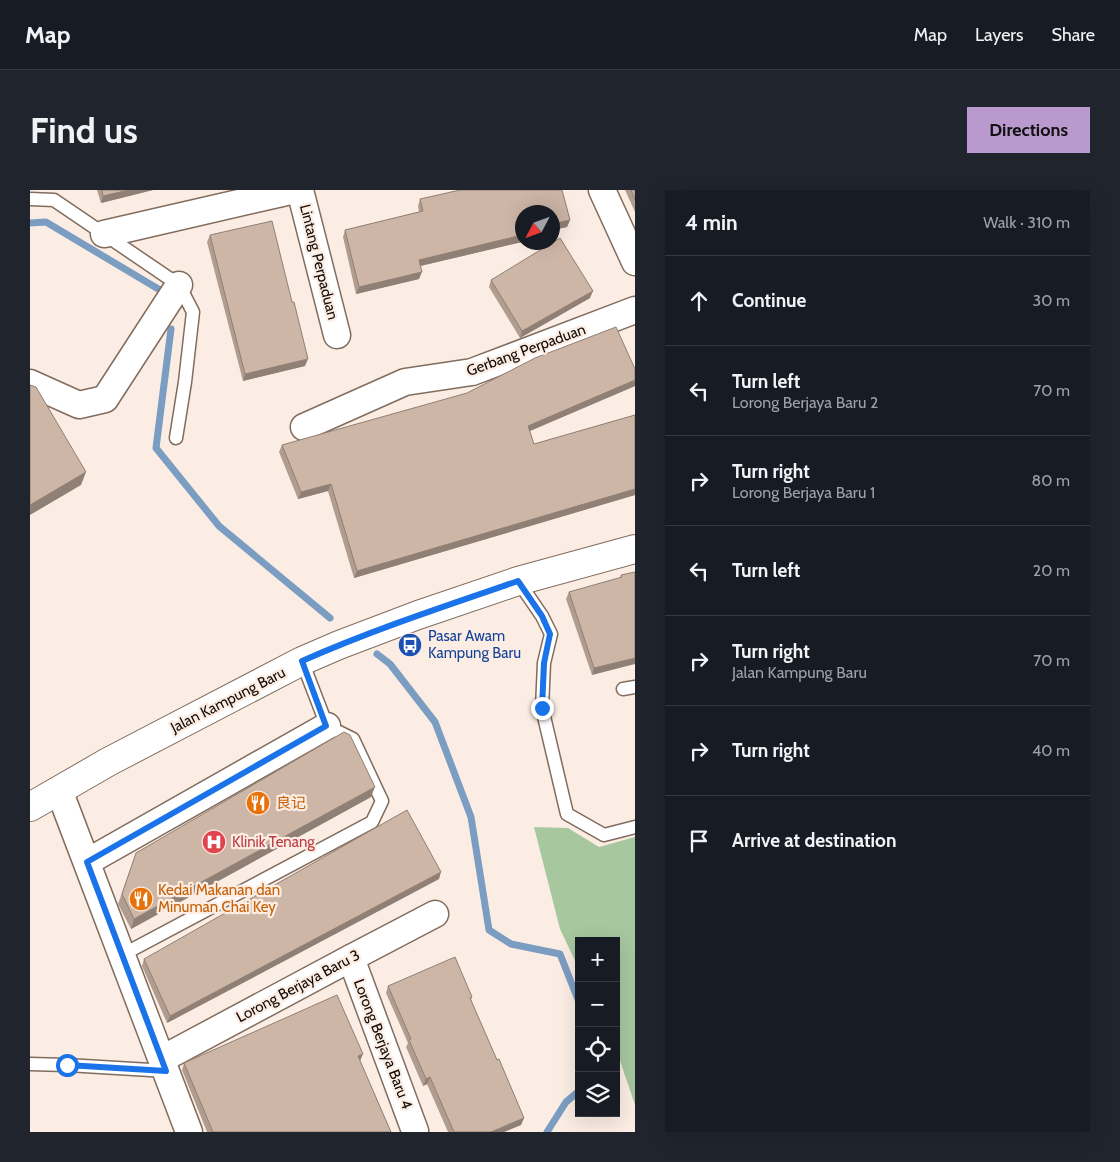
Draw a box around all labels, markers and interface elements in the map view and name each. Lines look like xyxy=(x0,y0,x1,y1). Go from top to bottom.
text: Map xyxy=(25,20,71,49)
text: Map xyxy=(914,24,947,46)
text: Layers xyxy=(975,24,1024,46)
text: Share xyxy=(1052,24,1095,46)
button: Directions xyxy=(967,107,1090,153)
text: Find us xyxy=(30,109,138,152)
street label: Lintang Perpaduan xyxy=(296,202,342,322)
north arrow xyxy=(515,205,560,250)
text: 4 min xyxy=(685,210,738,235)
text: Walk · 310 m xyxy=(983,213,1070,232)
icon: ahead xyxy=(685,287,713,315)
text: Continue xyxy=(732,289,806,312)
text: 30 m xyxy=(1033,291,1070,310)
street label: Gerbang Perpaduan xyxy=(464,320,588,380)
text: Turn left xyxy=(732,370,800,393)
icon: left xyxy=(685,377,713,405)
text: 70 m xyxy=(1033,381,1070,400)
text: Lorong Berjaya Baru 2 xyxy=(732,393,878,412)
text: Turn right xyxy=(732,460,810,483)
icon: right xyxy=(685,467,713,495)
text: 80 m xyxy=(1032,471,1070,490)
text: Lorong Berjaya Baru 1 xyxy=(732,483,875,502)
icon: left xyxy=(685,557,713,585)
text: Turn left xyxy=(732,559,800,582)
text: 20 m xyxy=(1033,561,1070,580)
place label: Pasar Awam Kampung Baru xyxy=(428,627,521,662)
bus stop icon: Pasar Awam Kampung Baru xyxy=(397,632,423,658)
text: Turn right xyxy=(732,640,810,663)
icon: right xyxy=(685,647,713,675)
text: 70 m xyxy=(1033,651,1070,670)
street label: Jalan Kampung Baru xyxy=(167,663,288,737)
text: Jalan Kampung Baru xyxy=(732,663,867,682)
route end xyxy=(531,697,554,720)
icon: right xyxy=(685,737,713,765)
text: Turn right xyxy=(732,739,810,762)
text: 40 m xyxy=(1032,741,1070,760)
restaurant icon: 良记 xyxy=(245,790,271,816)
place label: 良记 xyxy=(276,794,306,812)
icon: arrive xyxy=(685,827,713,855)
hospital icon: Klinik Tenang xyxy=(201,829,227,855)
text: Arrive at destination xyxy=(732,829,896,852)
place label: Klinik Tenang xyxy=(232,833,315,851)
place label: Kedai Makanan dan Minuman Chai Key xyxy=(158,881,280,916)
restaurant icon: Kedai Makanan dan Minuman Chai Key xyxy=(128,886,154,912)
map controls xyxy=(575,937,620,1117)
button: + xyxy=(575,937,620,982)
street label: Lorong Berjaya Baru 3 xyxy=(233,946,363,1026)
street label: Lorong Berjaya Baru 4 xyxy=(350,976,416,1112)
button: − xyxy=(575,982,620,1027)
button: locate xyxy=(575,1027,620,1072)
route start xyxy=(56,1054,79,1077)
button: layers xyxy=(575,1072,620,1117)

